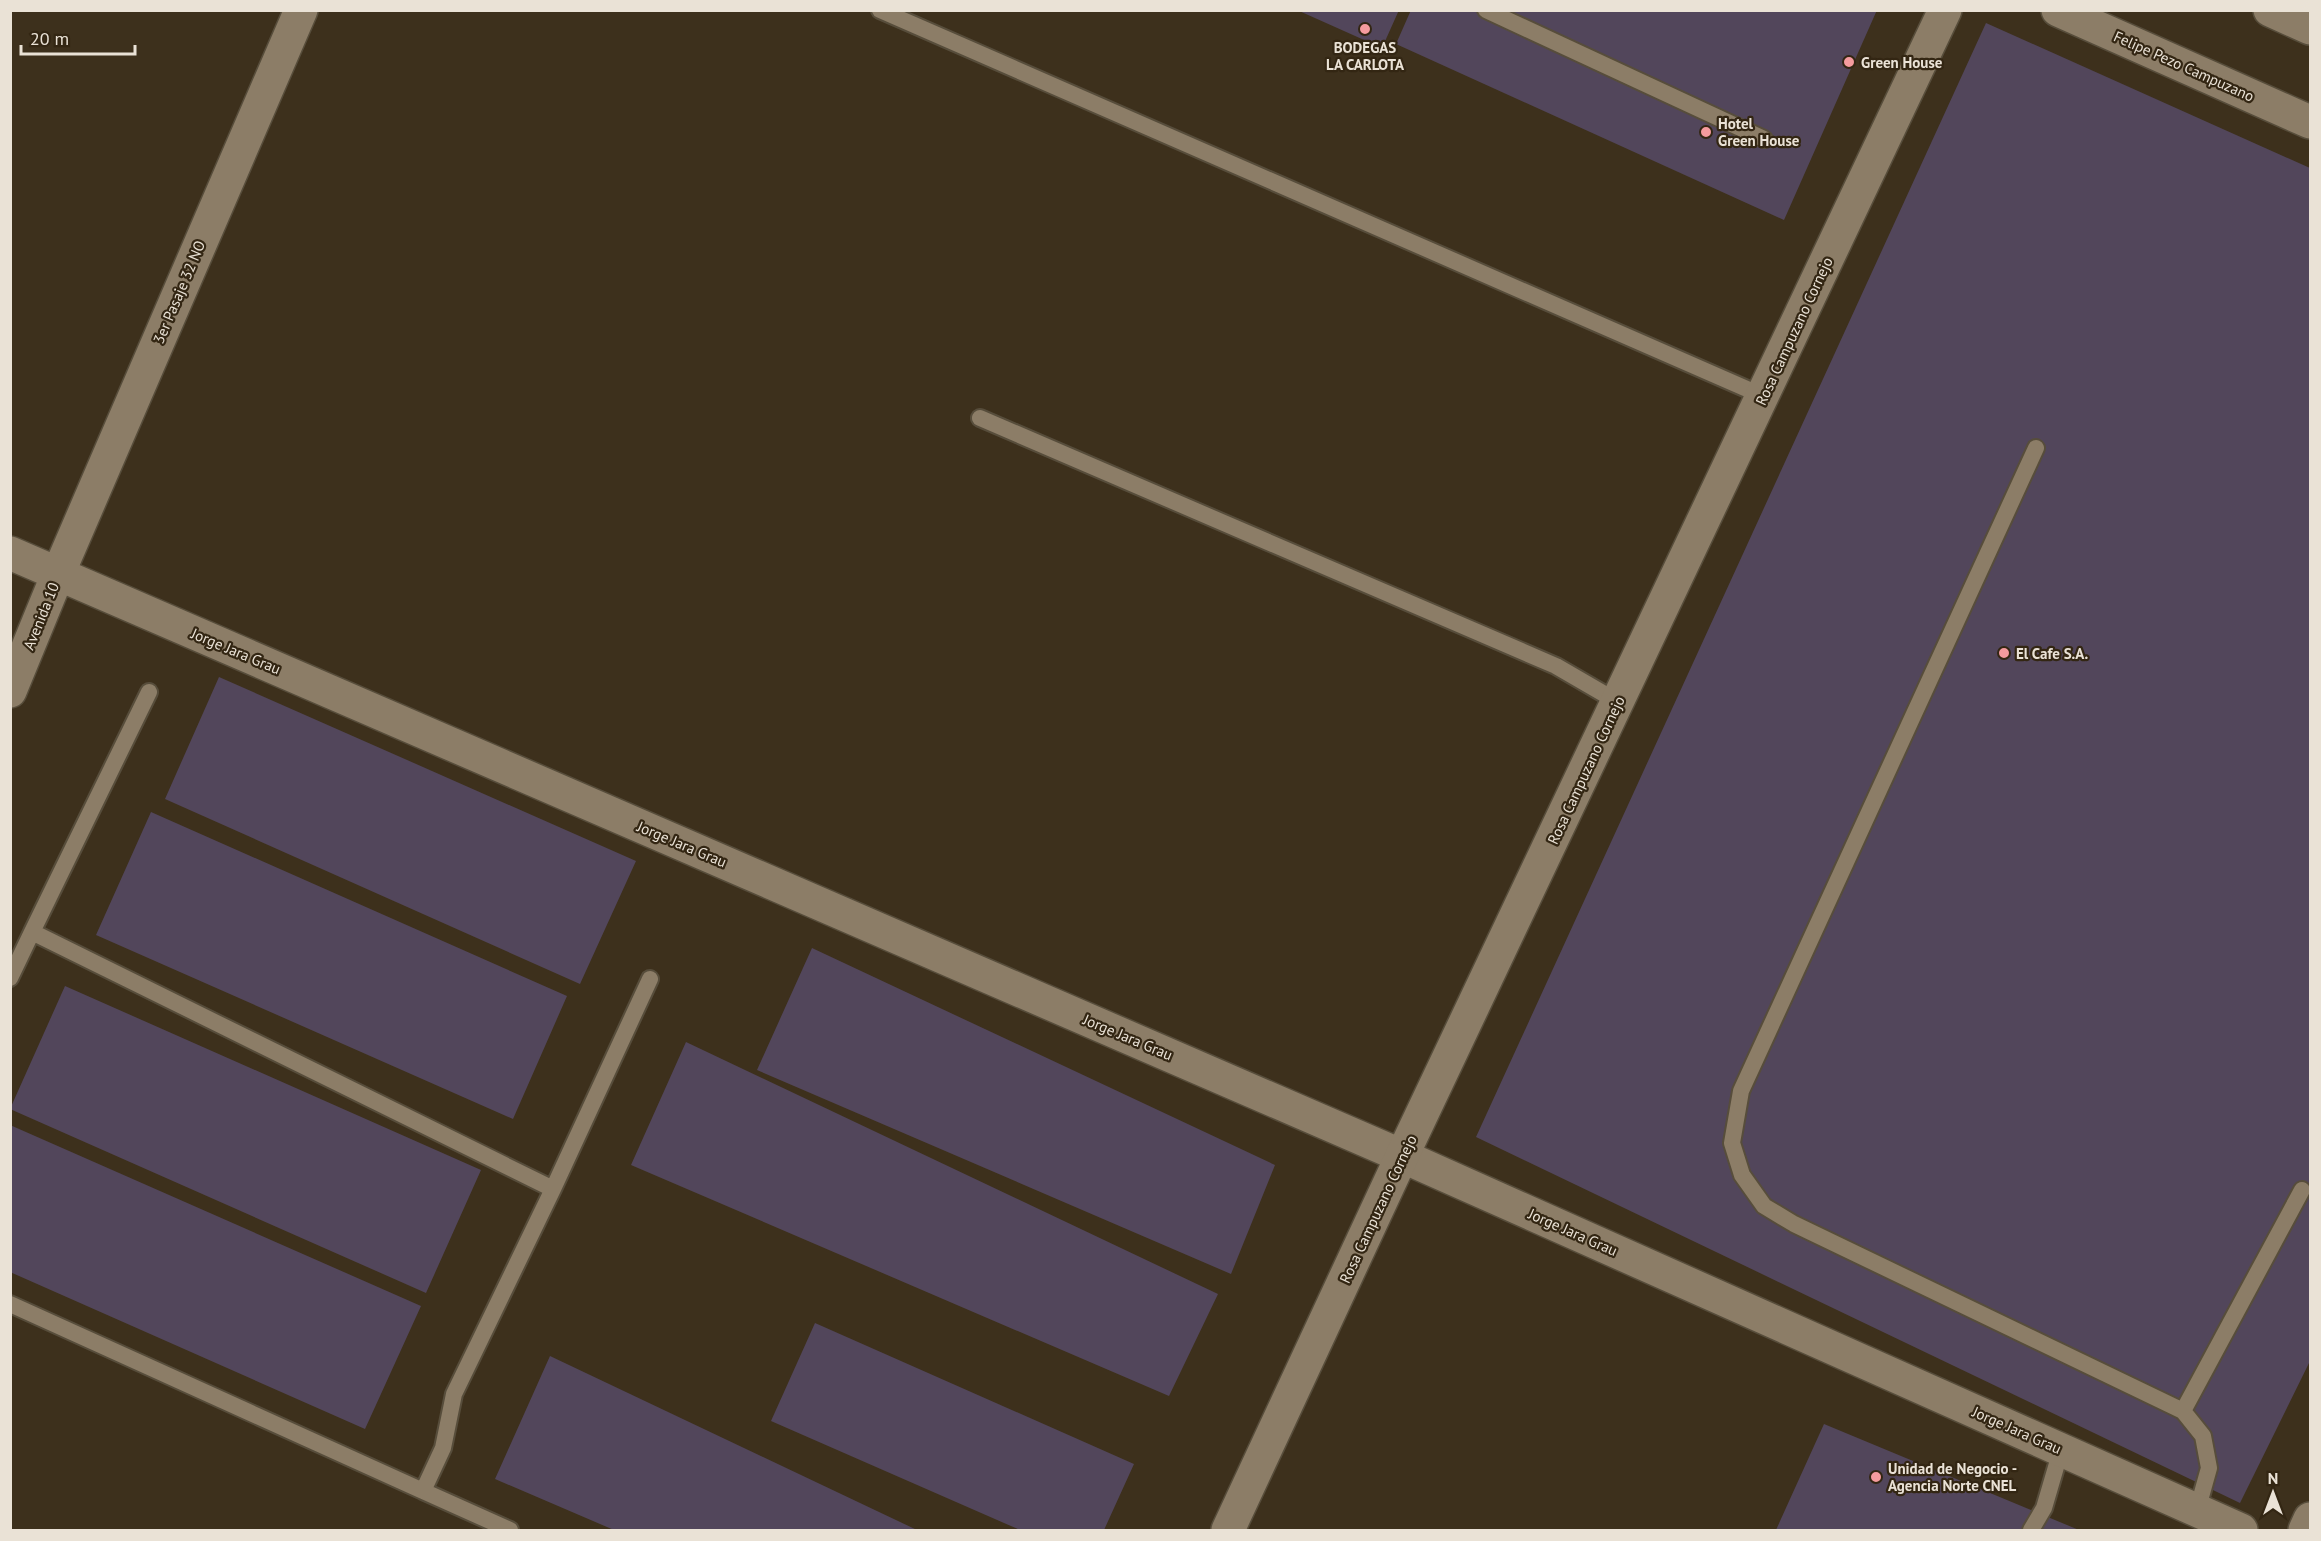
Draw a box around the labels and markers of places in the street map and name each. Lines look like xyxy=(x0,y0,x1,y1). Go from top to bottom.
marker: BODEGAS LA CARLOTA xyxy=(1358,22,1372,36)
place label: BODEGAS LA CARLOTA xyxy=(1326,38,1405,74)
place label: Green House xyxy=(1861,53,1943,72)
marker: Green House xyxy=(1842,55,1856,69)
place label: Hotel Green House xyxy=(1718,114,1800,150)
marker: Hotel Green House xyxy=(1699,125,1713,139)
place label: El Cafe S.A. xyxy=(2016,644,2089,663)
marker: El Cafe S.A. xyxy=(1997,646,2011,660)
place label: Unidad de Negocio - Agencia Norte CNEL xyxy=(1888,1459,2017,1495)
marker: Unidad de Negocio - Agencia Norte CNEL xyxy=(1869,1470,1883,1484)

